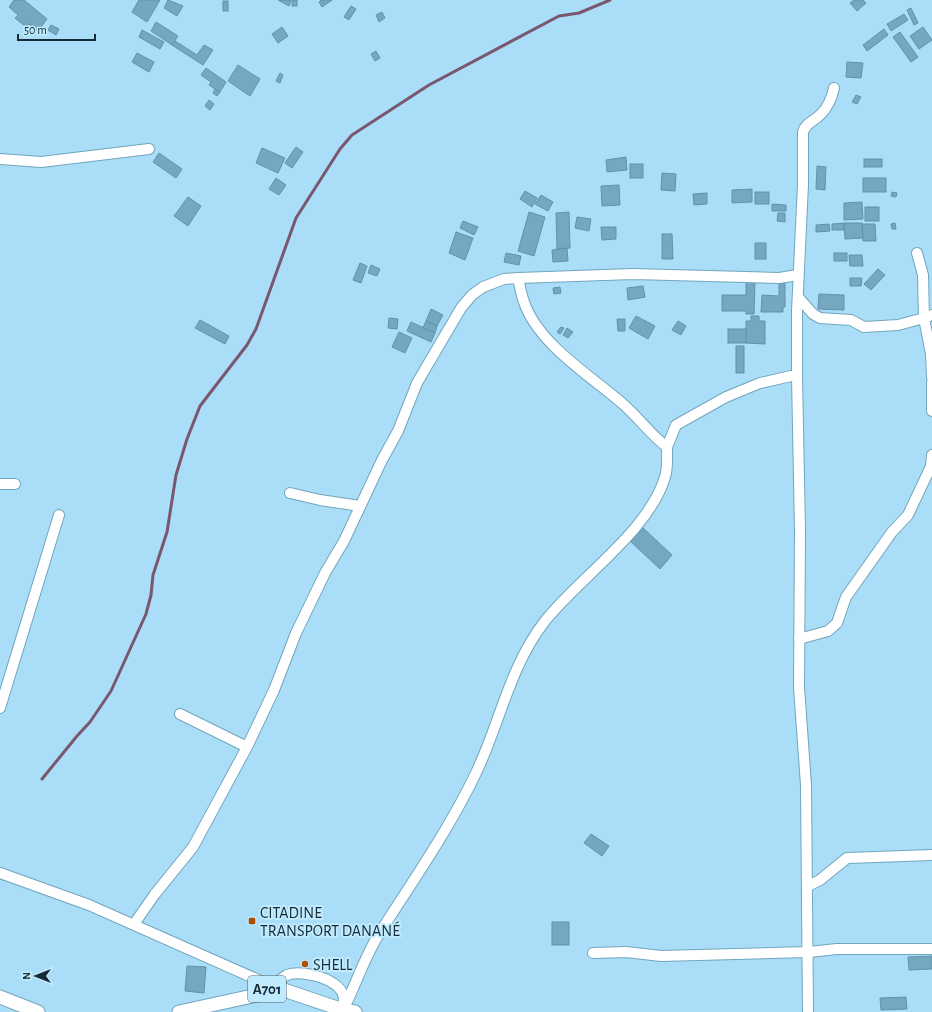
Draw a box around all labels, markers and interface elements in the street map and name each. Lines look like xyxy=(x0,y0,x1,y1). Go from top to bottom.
scale bar xyxy=(18,16,95,42)
text: 50 m xyxy=(24,24,47,36)
place label: CITADINE TRANSPORT DANANÉ xyxy=(260,905,400,939)
marker: CITADINE TRANSPORT DANANÉ xyxy=(247,916,257,926)
north arrow xyxy=(16,956,56,996)
place label: SHELL xyxy=(313,957,353,973)
marker: SHELL xyxy=(300,959,310,969)
text: N xyxy=(21,972,32,980)
road number: A701 xyxy=(248,976,286,1002)

